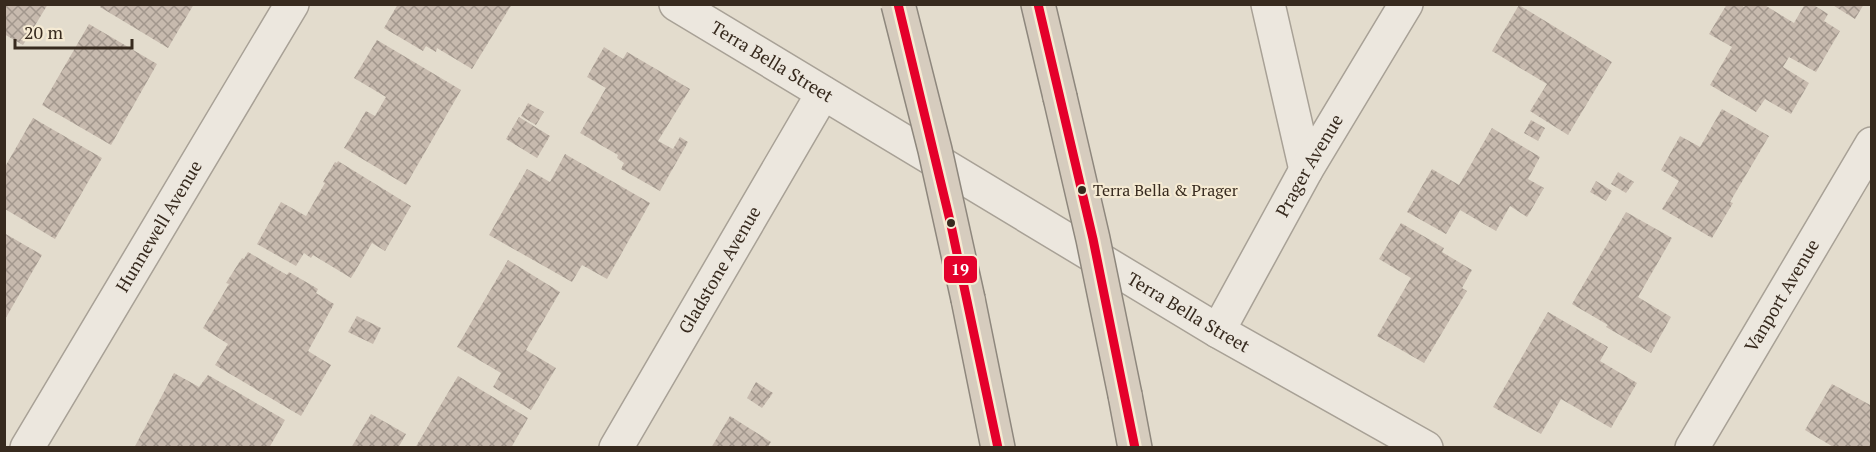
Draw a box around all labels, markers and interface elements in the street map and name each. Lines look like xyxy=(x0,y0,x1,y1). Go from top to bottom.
scale bar xyxy=(15,12,132,50)
street label: Terra Bella Street xyxy=(707,15,838,107)
text: 20 m xyxy=(24,20,64,44)
street label: Prager Avenue xyxy=(1270,109,1348,221)
street label: Hunnewell Avenue xyxy=(110,156,207,296)
place label: Terra Bella & Prager xyxy=(1093,179,1239,201)
marker: Terra Bella & Prager xyxy=(1076,184,1088,196)
street label: Gladstone Avenue xyxy=(672,201,766,338)
unlabelled marker xyxy=(945,217,957,229)
street label: Vanport Avenue xyxy=(1739,234,1824,356)
line badge: 19 xyxy=(943,255,978,284)
text: 19 xyxy=(951,258,969,280)
street label: Terra Bella Street xyxy=(1123,266,1255,358)

